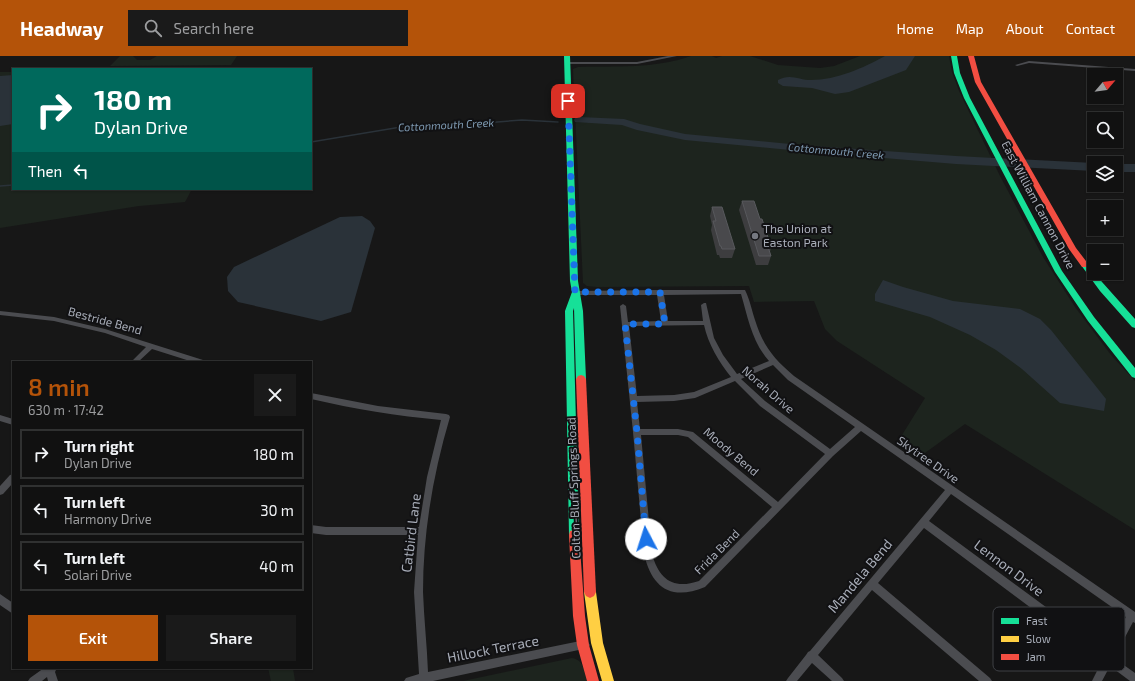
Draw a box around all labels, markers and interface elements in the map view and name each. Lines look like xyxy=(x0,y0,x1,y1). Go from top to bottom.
search box xyxy=(128,10,408,46)
text: Headway xyxy=(20,17,104,40)
icon: search xyxy=(142,17,164,39)
text: Search here xyxy=(174,19,254,37)
text: Home xyxy=(897,20,934,37)
text: Map xyxy=(956,20,984,37)
text: About xyxy=(1006,20,1044,37)
text: Contact xyxy=(1066,20,1115,37)
north arrow xyxy=(1087,68,1123,104)
map controls xyxy=(1087,68,1123,280)
text: 180 m xyxy=(94,82,172,116)
icon: right xyxy=(28,84,80,136)
pin xyxy=(551,84,585,118)
icon: arrive xyxy=(557,90,579,112)
button: search xyxy=(1087,112,1123,148)
water label: Cottonmouth Creek xyxy=(398,115,495,134)
text: Dylan Drive xyxy=(94,116,188,138)
street label: East William Cannon Drive xyxy=(999,138,1079,271)
water label: Cottonmouth Creek xyxy=(788,140,885,161)
button: layers xyxy=(1087,156,1123,192)
icon: left xyxy=(70,160,92,182)
text: Then xyxy=(28,162,62,180)
button: + xyxy=(1087,200,1123,236)
place label: The Union at Easton Park xyxy=(763,221,832,249)
marker: The Union at Easton Park xyxy=(750,231,760,241)
button: − xyxy=(1087,244,1123,280)
street label: Bestride Bend xyxy=(67,303,144,337)
street label: Norah Drive xyxy=(740,363,798,416)
text: 8 min xyxy=(28,372,90,401)
button: close xyxy=(254,374,296,416)
text: 630 m · 17:42 xyxy=(28,402,104,418)
street label: Colton-Bluff Springs Road xyxy=(564,417,582,559)
street label: Moody Bend xyxy=(701,424,762,478)
street label: Skytree Drive xyxy=(895,433,962,486)
text: Turn right xyxy=(64,437,134,455)
icon: right xyxy=(30,443,52,465)
text: 180 m xyxy=(253,445,294,463)
text: Dylan Drive xyxy=(64,455,132,471)
street label: Catbird Lane xyxy=(397,492,424,573)
text: Turn left xyxy=(64,493,125,511)
icon: left xyxy=(30,499,52,521)
text: 30 m xyxy=(260,501,294,519)
text: Harmony Drive xyxy=(64,511,152,527)
position arrow xyxy=(625,518,667,560)
street label: Frida Bend xyxy=(691,526,742,577)
street label: Mandela Bend xyxy=(824,535,895,616)
street label: Lennon Drive xyxy=(971,536,1048,599)
text: Turn left xyxy=(64,549,125,567)
icon: left xyxy=(30,555,52,577)
text: 40 m xyxy=(259,557,294,575)
text: Solari Drive xyxy=(64,567,132,583)
legend xyxy=(993,607,1125,671)
text: Fast xyxy=(1026,614,1048,627)
button: Exit xyxy=(28,615,158,661)
button: Share xyxy=(166,615,296,661)
street label: Hillock Terrace xyxy=(446,631,540,666)
text: Slow xyxy=(1026,632,1051,645)
text: Jam xyxy=(1026,650,1045,663)

